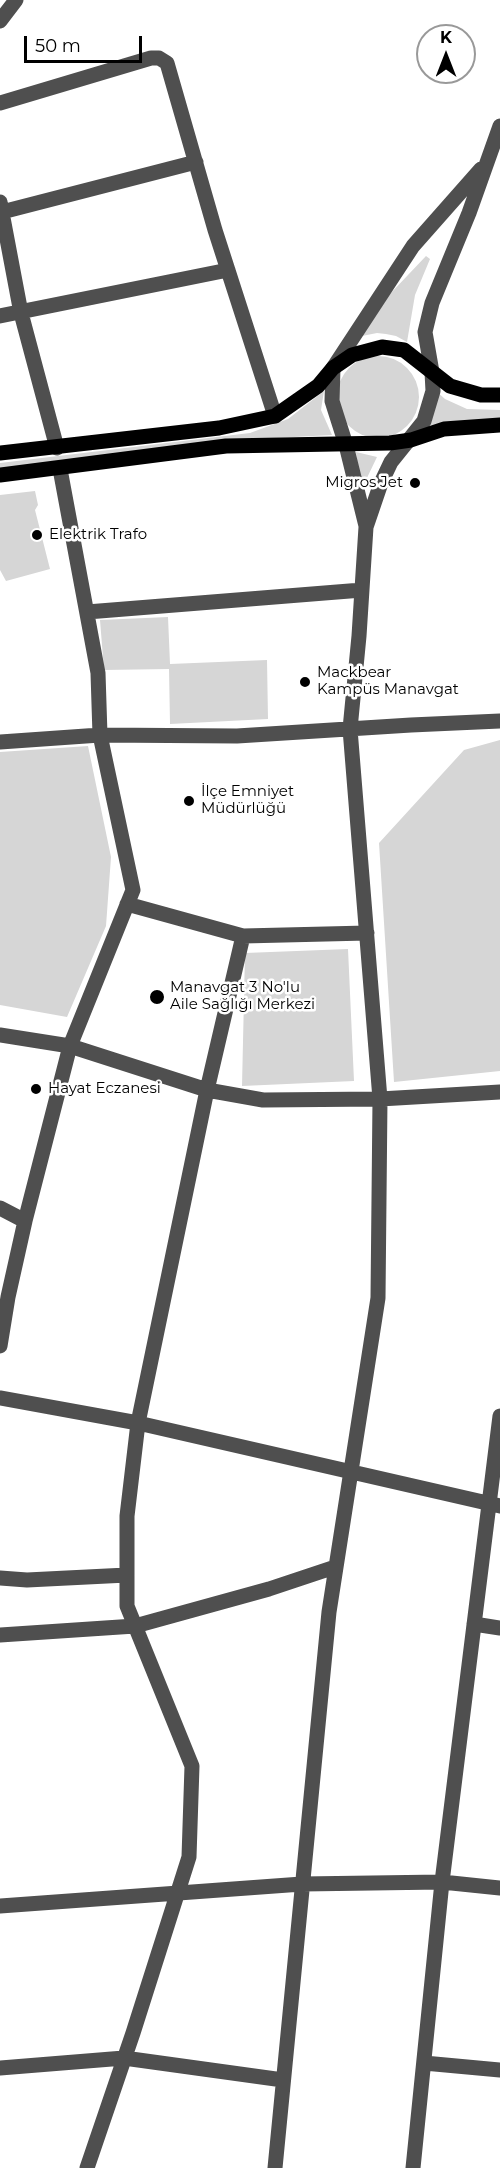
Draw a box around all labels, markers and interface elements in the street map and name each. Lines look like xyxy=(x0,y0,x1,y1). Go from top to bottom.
scale bar xyxy=(27,24,146,62)
north arrow xyxy=(416,24,476,84)
text: K xyxy=(440,28,452,47)
text: 50 m xyxy=(35,35,81,57)
place label: Migros Jet xyxy=(325,474,403,492)
marker: Migros Jet xyxy=(408,476,422,490)
place label: Elektrik Trafo xyxy=(49,526,147,544)
marker: Elektrik Trafo xyxy=(30,528,44,542)
place label: Mackbear Kampüs Manavgat xyxy=(317,664,459,699)
marker: Mackbear Kampüs Manavgat xyxy=(298,675,312,689)
place label: İlçe Emniyet Müdürlüğü xyxy=(201,783,294,818)
marker: İlçe Emniyet Müdürlüğü xyxy=(182,794,196,808)
place label: Manavgat 3 No'lu Aile Sağlığı Merkezi xyxy=(170,979,315,1014)
marker: Manavgat 3 No'lu Aile Sağlığı Merkezi xyxy=(148,988,166,1006)
place label: Hayat Eczanesi xyxy=(48,1080,161,1098)
marker: Hayat Eczanesi xyxy=(29,1082,43,1096)

